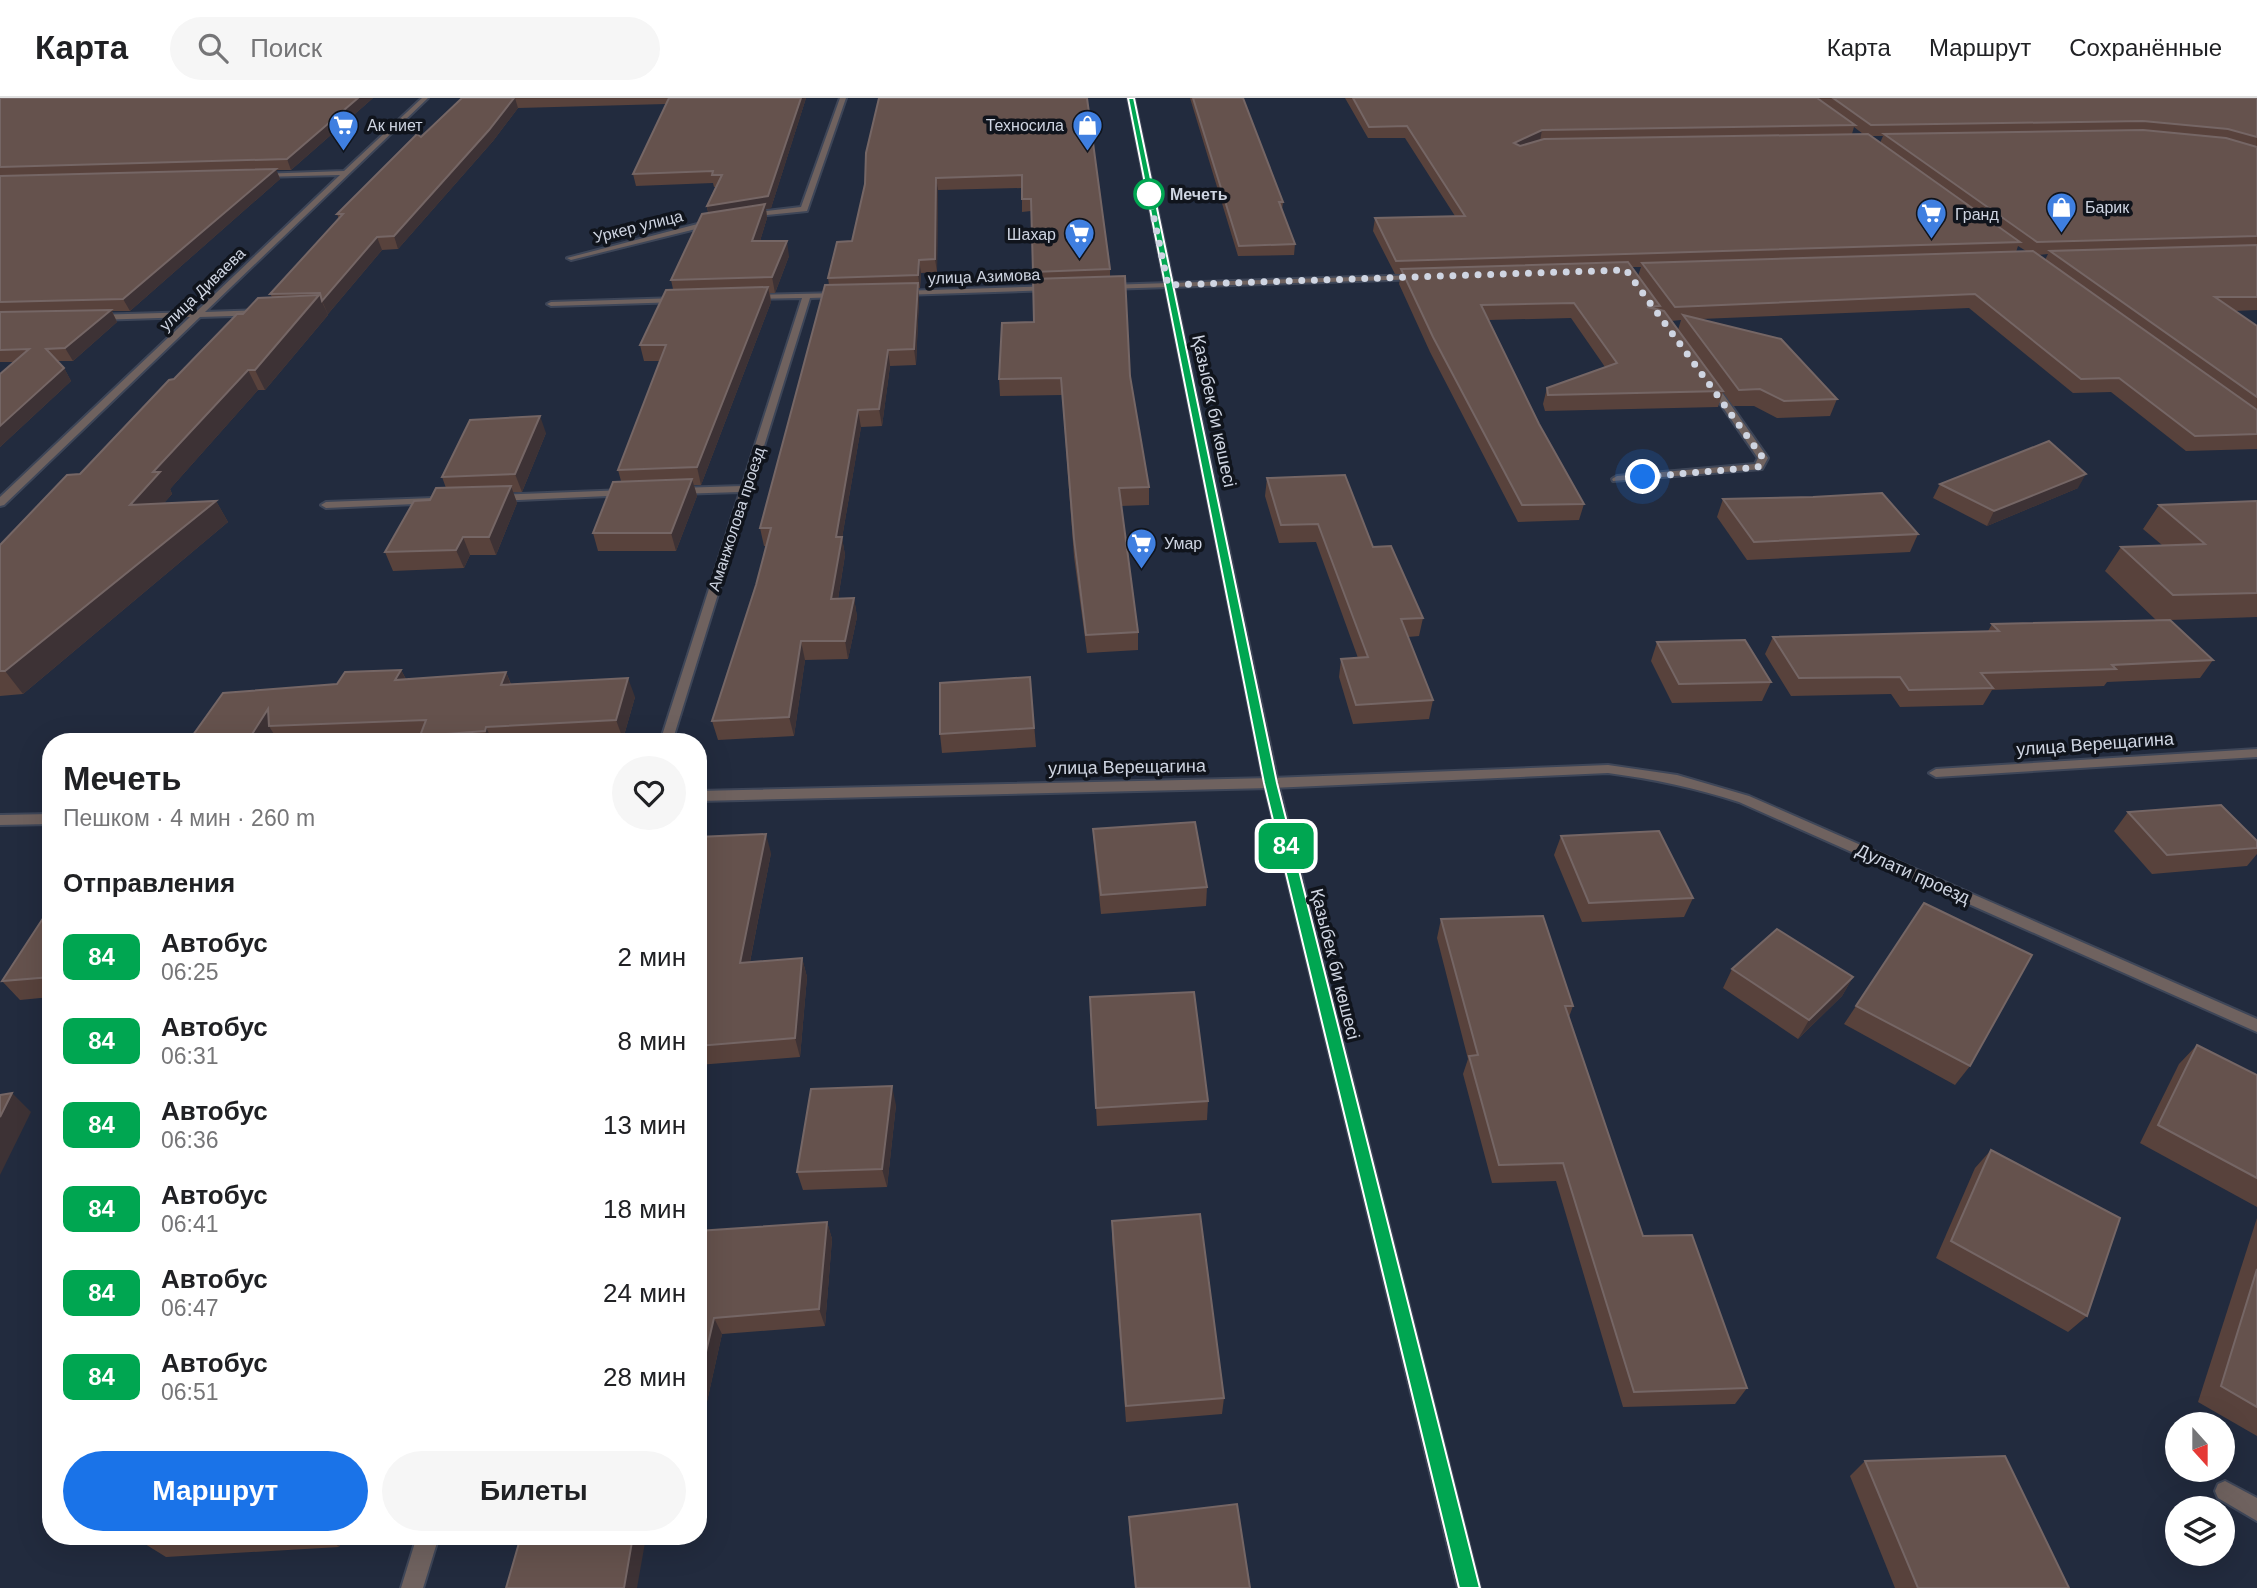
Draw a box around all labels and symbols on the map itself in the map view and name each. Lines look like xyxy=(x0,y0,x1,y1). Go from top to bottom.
supermarket icon: Ак ниет xyxy=(327,108,361,152)
shop icon: Техносила xyxy=(1070,108,1104,152)
place label: Ак ниет xyxy=(367,117,423,134)
place label: Техносила xyxy=(986,117,1064,134)
marker: Мечеть xyxy=(1134,179,1164,209)
place label: Мечеть xyxy=(1170,186,1228,203)
shop icon: Барик xyxy=(2045,190,2079,234)
supermarket icon: Гранд xyxy=(1915,197,1949,241)
place label: Барик xyxy=(2085,199,2130,216)
place label: Гранд xyxy=(1955,206,1999,223)
street label: Уркер улица xyxy=(592,207,685,246)
supermarket icon: Шахар xyxy=(1062,217,1096,261)
place label: Шахар xyxy=(1007,226,1056,243)
street label: улица Диваева xyxy=(156,244,248,334)
street label: улица Азимова xyxy=(928,266,1041,287)
street label: Қазыбек би көшесі xyxy=(1188,333,1240,489)
street label: Аманжолова проезд xyxy=(705,445,768,593)
your location xyxy=(1625,459,1660,494)
supermarket icon: Умар xyxy=(1124,526,1158,570)
place label: Умар xyxy=(1164,535,1202,552)
street label: улица Верещагина xyxy=(2016,728,2175,759)
street label: улица Верещагина xyxy=(1048,756,1207,778)
line badge: 84 xyxy=(1254,823,1318,869)
street label: Дулати проезд xyxy=(1853,840,1973,908)
street label: Қазыбек би көшесі xyxy=(1307,886,1363,1042)
north arrow xyxy=(2165,1412,2235,1482)

